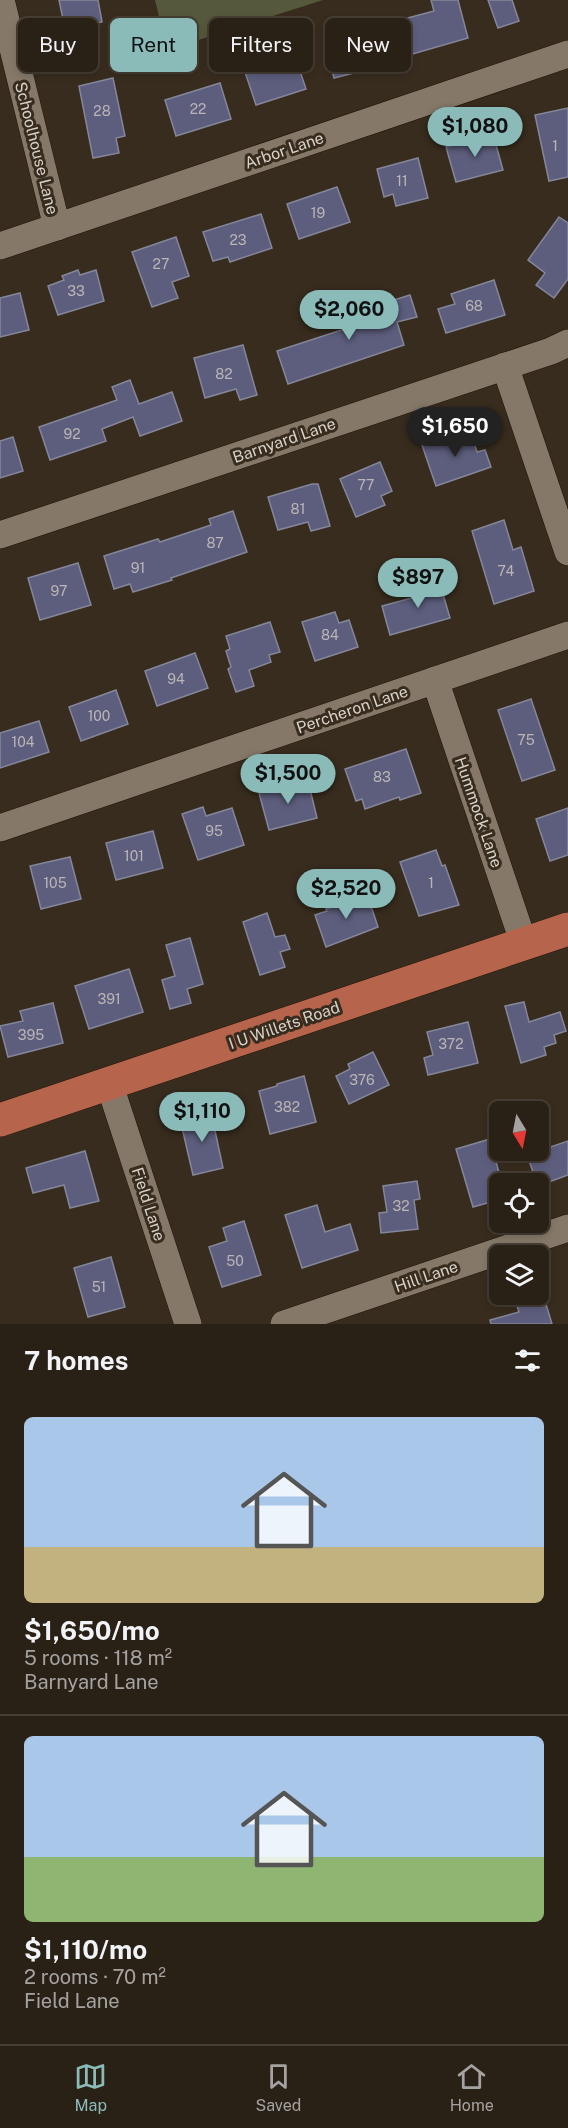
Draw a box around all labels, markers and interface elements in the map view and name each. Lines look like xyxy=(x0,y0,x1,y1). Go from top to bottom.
chip: Buy xyxy=(18,18,98,72)
chip: Rent xyxy=(110,18,197,72)
chip: Filters xyxy=(209,18,313,72)
chip: New xyxy=(325,18,411,72)
street label: Schoolhouse Lane xyxy=(11,80,62,216)
house number: 22 xyxy=(190,101,206,117)
house number: 28 xyxy=(93,103,111,119)
pin: $1,080 xyxy=(426,107,524,158)
text: $1,080 xyxy=(442,114,508,138)
street label: Arbor Lane xyxy=(242,128,326,173)
house number: 1 xyxy=(552,138,558,154)
house number: 11 xyxy=(396,173,408,189)
house number: 19 xyxy=(311,205,325,221)
house number: 23 xyxy=(229,232,247,248)
house number: 27 xyxy=(153,256,169,272)
house number: 33 xyxy=(67,283,85,299)
pin: $2,060 xyxy=(300,290,398,341)
text: $2,060 xyxy=(314,297,384,321)
house number: 68 xyxy=(465,298,483,314)
house number: 82 xyxy=(215,366,233,382)
pin: $1,650 xyxy=(406,407,504,458)
street label: Barnyard Lane xyxy=(230,414,338,467)
text: $1,650 xyxy=(421,414,489,438)
house number: 92 xyxy=(63,426,81,442)
house number: 77 xyxy=(358,477,375,493)
house number: 81 xyxy=(291,501,305,517)
house number: 87 xyxy=(206,535,224,551)
pin: $897 xyxy=(382,558,454,609)
house number: 91 xyxy=(131,560,145,576)
house number: 74 xyxy=(498,563,515,579)
text: $897 xyxy=(392,565,444,589)
house number: 97 xyxy=(51,583,67,599)
house number: 84 xyxy=(321,627,339,643)
house number: 94 xyxy=(167,671,185,687)
street label: Percheron Lane xyxy=(294,682,410,737)
house number: 100 xyxy=(88,708,110,724)
house number: 75 xyxy=(517,732,535,748)
house number: 104 xyxy=(11,734,35,750)
pin: $1,500 xyxy=(239,754,337,805)
street label: Hummock Lane xyxy=(451,754,506,870)
text: $1,500 xyxy=(255,761,321,785)
house number: 83 xyxy=(373,769,391,785)
house number: 95 xyxy=(205,823,223,839)
house number: 101 xyxy=(124,848,144,864)
pin: $2,520 xyxy=(297,869,395,920)
house number: 105 xyxy=(43,875,67,891)
house number: 1 xyxy=(428,875,434,891)
text: $2,520 xyxy=(311,876,381,900)
house number: 391 xyxy=(97,991,121,1007)
street label: I U Willets Road xyxy=(226,998,342,1053)
house number: 395 xyxy=(18,1027,44,1043)
house number: 372 xyxy=(438,1036,464,1052)
house number: 376 xyxy=(349,1072,375,1088)
pin: $1,110 xyxy=(153,1092,251,1143)
text: $1,110 xyxy=(173,1099,231,1123)
house number: 382 xyxy=(274,1099,300,1115)
north arrow xyxy=(489,1101,549,1161)
map controls xyxy=(489,1101,549,1305)
street label: Field Lane xyxy=(128,1165,169,1243)
button: locate xyxy=(489,1173,549,1233)
house number: 32 xyxy=(392,1198,410,1214)
button: layers xyxy=(489,1245,549,1305)
house number: 50 xyxy=(226,1253,244,1269)
street label: Hill Lane xyxy=(392,1257,460,1296)
house number: 51 xyxy=(92,1279,106,1295)
icon: filters xyxy=(511,1344,544,1377)
text: 7 homes xyxy=(24,1345,128,1376)
icon: home xyxy=(230,1456,338,1564)
text: $1,650/mo xyxy=(24,1615,160,1646)
text: 5 rooms · 118 m² xyxy=(24,1646,172,1670)
text: Barnyard Lane xyxy=(24,1670,159,1694)
icon: home xyxy=(230,1775,338,1883)
text: $1,110/mo xyxy=(24,1934,147,1965)
text: 2 rooms · 70 m² xyxy=(24,1965,166,1989)
text: Field Lane xyxy=(24,1989,120,2013)
tab: Map xyxy=(74,2060,107,2115)
tab: Saved xyxy=(256,2060,301,2115)
tab: Home xyxy=(450,2060,494,2115)

